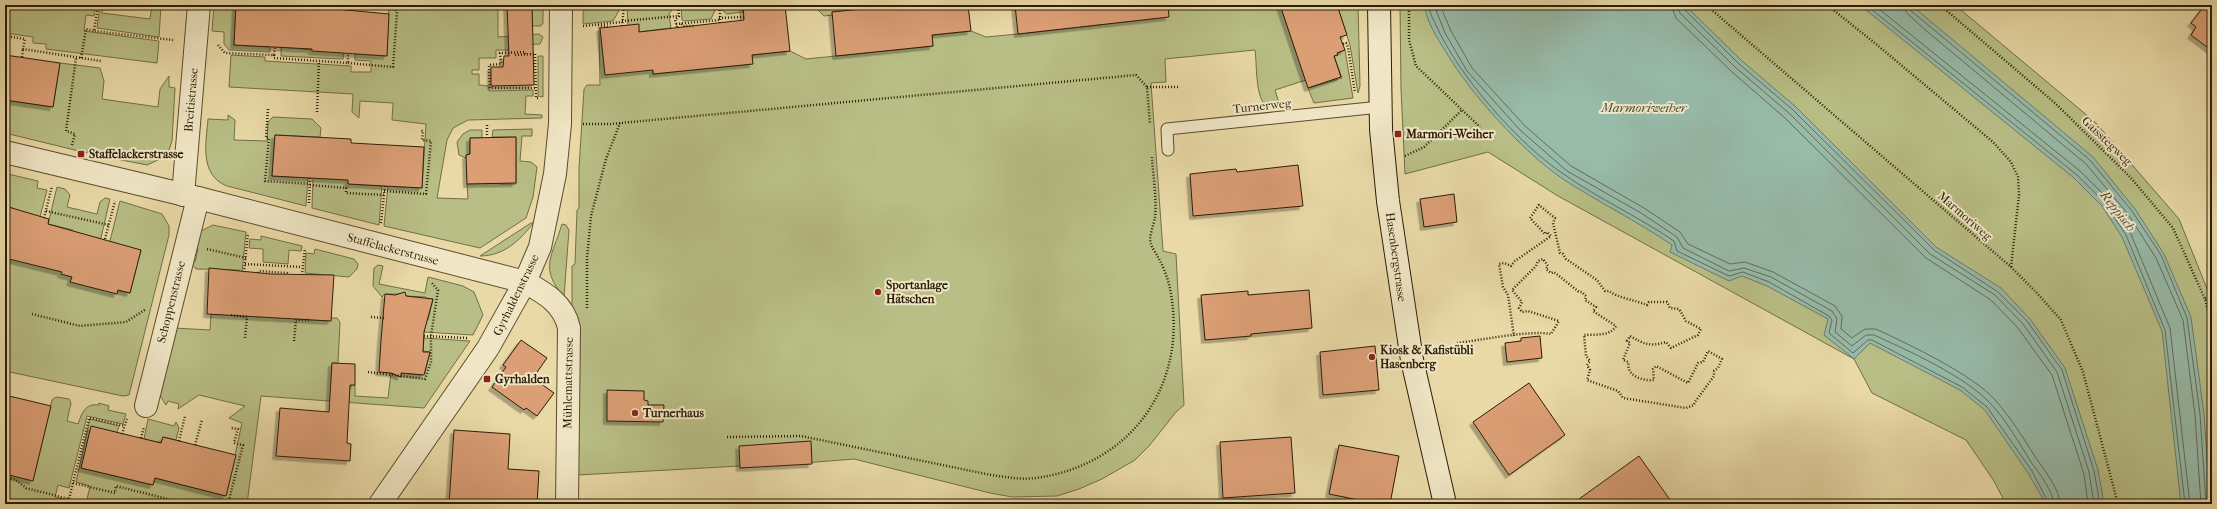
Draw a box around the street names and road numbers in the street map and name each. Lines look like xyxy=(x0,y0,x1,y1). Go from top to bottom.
street label: Breitistrasse xyxy=(181,67,201,133)
street label: Turnerweg xyxy=(1232,96,1293,116)
street label: Gaisstegweg xyxy=(2079,114,2135,169)
street label: Marmoriweg xyxy=(1935,189,1995,244)
street label: Hasenbergstrasse xyxy=(1383,211,1409,303)
street label: Staffelackerstrasse xyxy=(346,230,440,268)
street label: Gyrhaldenstrasse xyxy=(490,252,542,338)
street label: Schoppenstrasse xyxy=(154,259,188,345)
street label: Mühlemattstrasse xyxy=(560,337,576,429)

